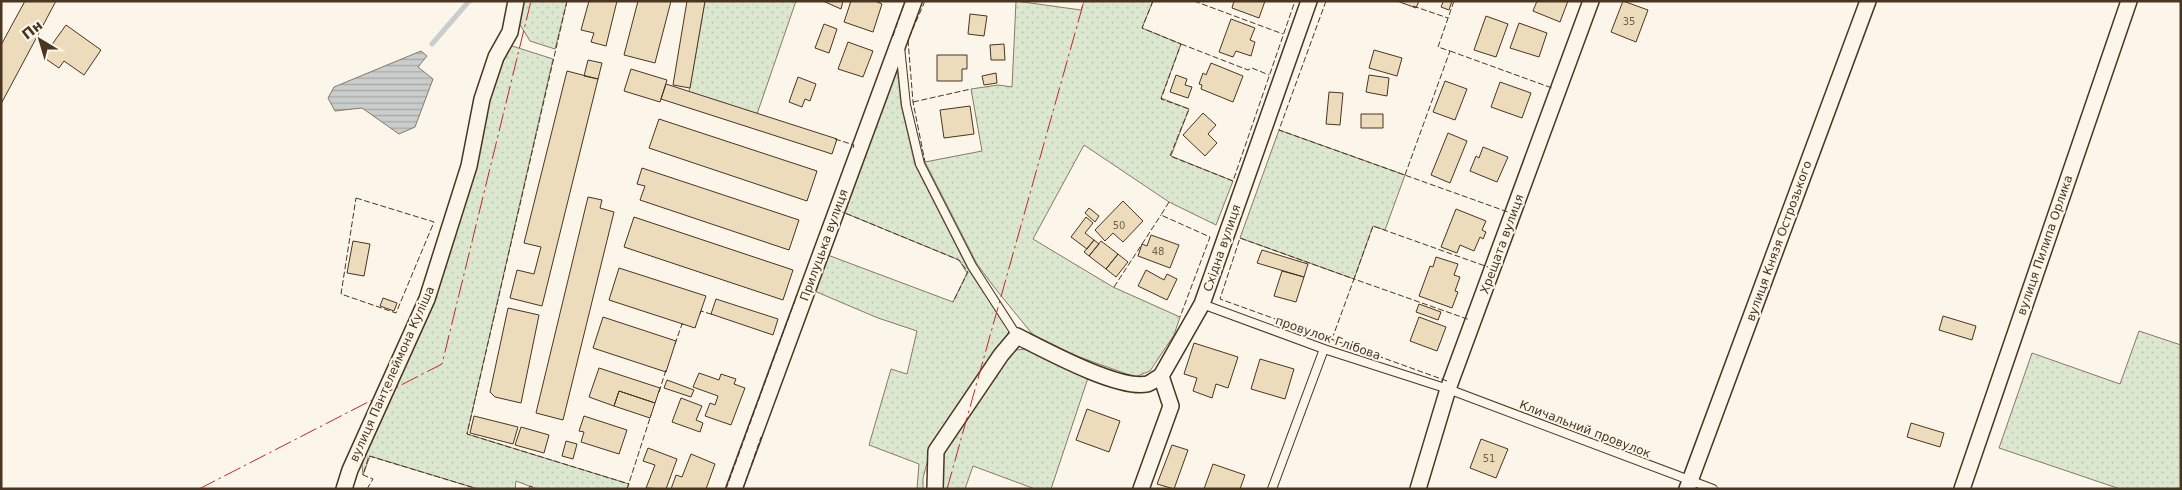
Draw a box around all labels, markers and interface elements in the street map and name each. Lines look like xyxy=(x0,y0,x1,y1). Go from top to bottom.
north arrow xyxy=(15,15,65,65)
house number: 35 xyxy=(1623,16,1635,27)
text: Пн xyxy=(19,17,45,43)
street label: вулиця Князя Острозького xyxy=(1743,159,1815,323)
street label: вулиця Пилипа Орлика xyxy=(2014,173,2076,317)
street label: Прилуцька вулиця xyxy=(797,187,851,303)
street label: Хрещата вулиця xyxy=(1477,192,1527,296)
street label: Східна вулиця xyxy=(1201,203,1243,293)
house number: 50 xyxy=(1113,220,1125,231)
house number: 48 xyxy=(1152,246,1164,257)
street label: вулиця Пантелеймона Куліша xyxy=(347,284,437,464)
street label: провулок Глібова xyxy=(1273,313,1383,363)
street label: Кличальний провулок xyxy=(1517,397,1653,461)
house number: 51 xyxy=(1483,453,1495,464)

